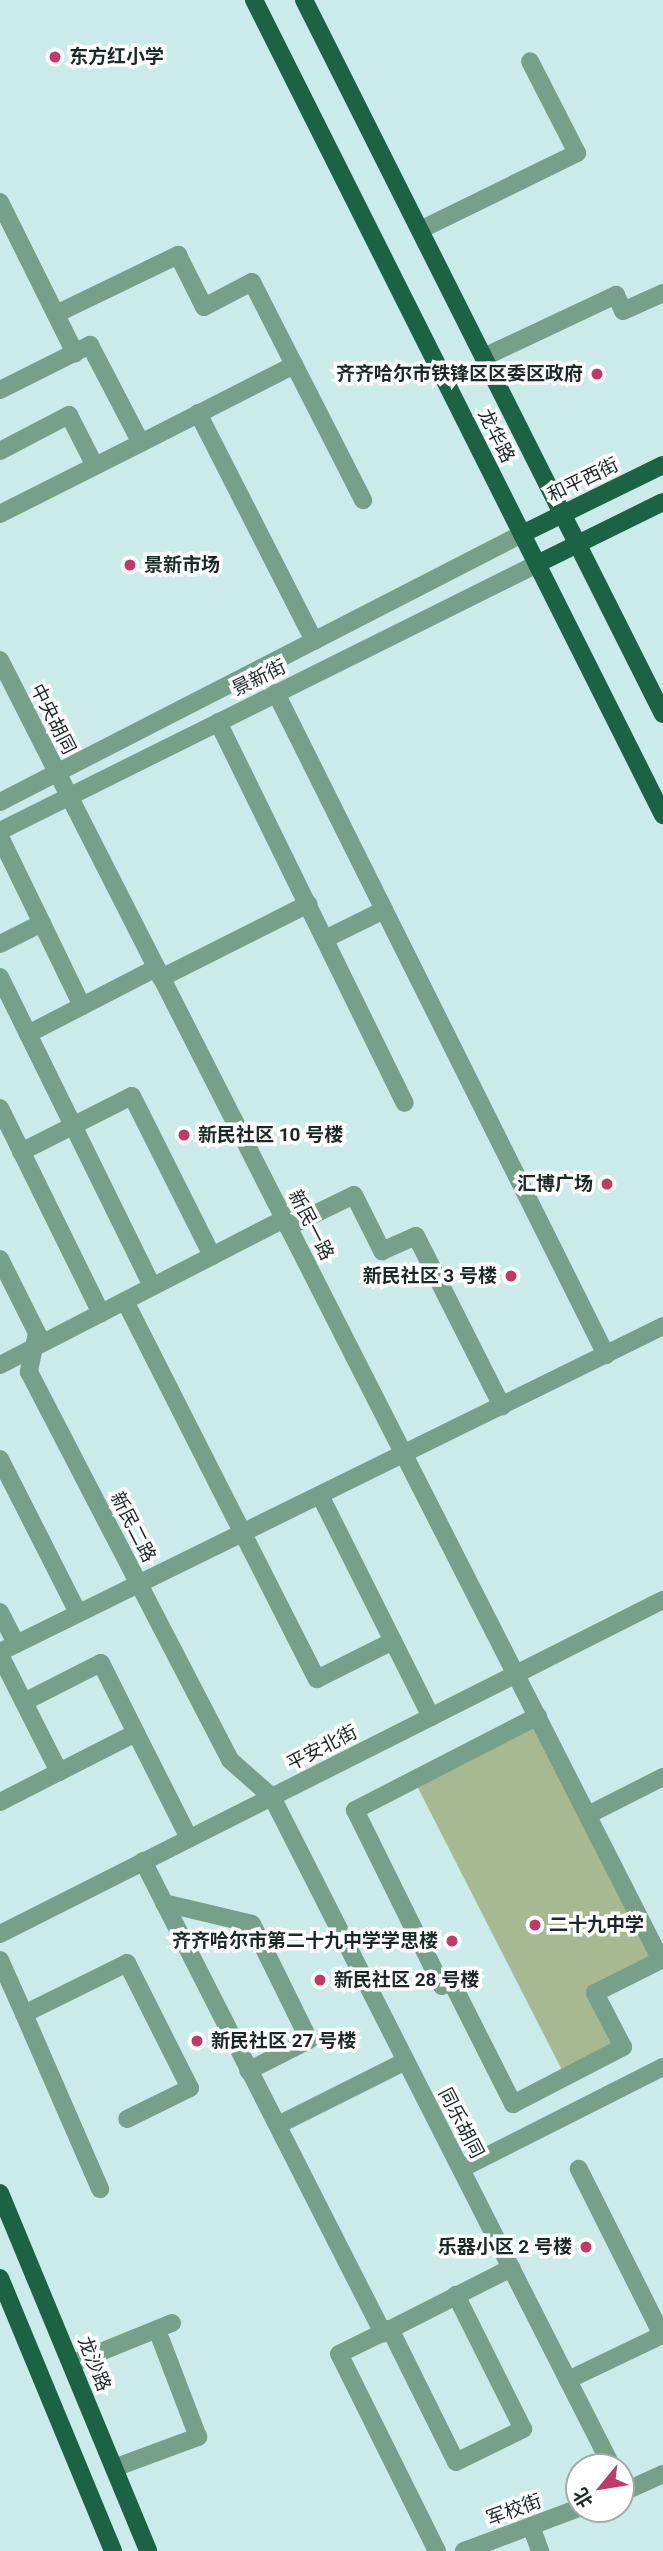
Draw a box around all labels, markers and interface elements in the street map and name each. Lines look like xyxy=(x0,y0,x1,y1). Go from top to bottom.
place label: 东方红小学 xyxy=(69,46,164,68)
marker: 东方红小学 xyxy=(47,49,63,65)
place label: 齐齐哈尔市铁锋区区委区政府 xyxy=(336,363,583,385)
marker: 齐齐哈尔市铁锋区区委区政府 xyxy=(589,366,605,382)
street label: 龙华路 xyxy=(473,405,519,467)
street label: 和平西街 xyxy=(544,453,622,507)
place label: 景新市场 xyxy=(144,554,220,576)
marker: 景新市场 xyxy=(122,557,138,573)
street label: 景新街 xyxy=(228,655,290,701)
street label: 中央胡同 xyxy=(26,680,80,758)
place label: 新民社区 10 号楼 xyxy=(198,1124,343,1146)
marker: 新民社区 10 号楼 xyxy=(176,1127,192,1143)
place label: 汇博广场 xyxy=(517,1173,593,1195)
marker: 汇博广场 xyxy=(599,1176,615,1192)
street label: 新民一路 xyxy=(284,1186,338,1264)
place label: 新民社区 3 号楼 xyxy=(363,1265,497,1287)
marker: 新民社区 3 号楼 xyxy=(503,1268,519,1284)
street label: 新民二路 xyxy=(106,1488,160,1566)
street label: 平安北街 xyxy=(283,1721,361,1775)
place label: 二十九中学 xyxy=(549,1914,644,1936)
marker: 二十九中学 xyxy=(527,1917,543,1933)
place label: 齐齐哈尔市第二十九中学学思楼 xyxy=(172,1930,438,1952)
marker: 齐齐哈尔市第二十九中学学思楼 xyxy=(444,1933,460,1949)
place label: 新民社区 28 号楼 xyxy=(334,1969,479,1991)
marker: 新民社区 28 号楼 xyxy=(312,1972,328,1988)
place label: 新民社区 27 号楼 xyxy=(211,2030,356,2052)
marker: 新民社区 27 号楼 xyxy=(189,2033,205,2049)
street label: 同乐胡同 xyxy=(434,2084,488,2162)
place label: 乐器小区 2 号楼 xyxy=(438,2236,572,2258)
marker: 乐器小区 2 号楼 xyxy=(578,2239,594,2255)
street label: 龙沙路 xyxy=(73,2333,115,2395)
north arrow xyxy=(565,2453,635,2523)
text: 北 xyxy=(568,2484,598,2512)
street label: 军校街 xyxy=(483,2490,545,2530)

